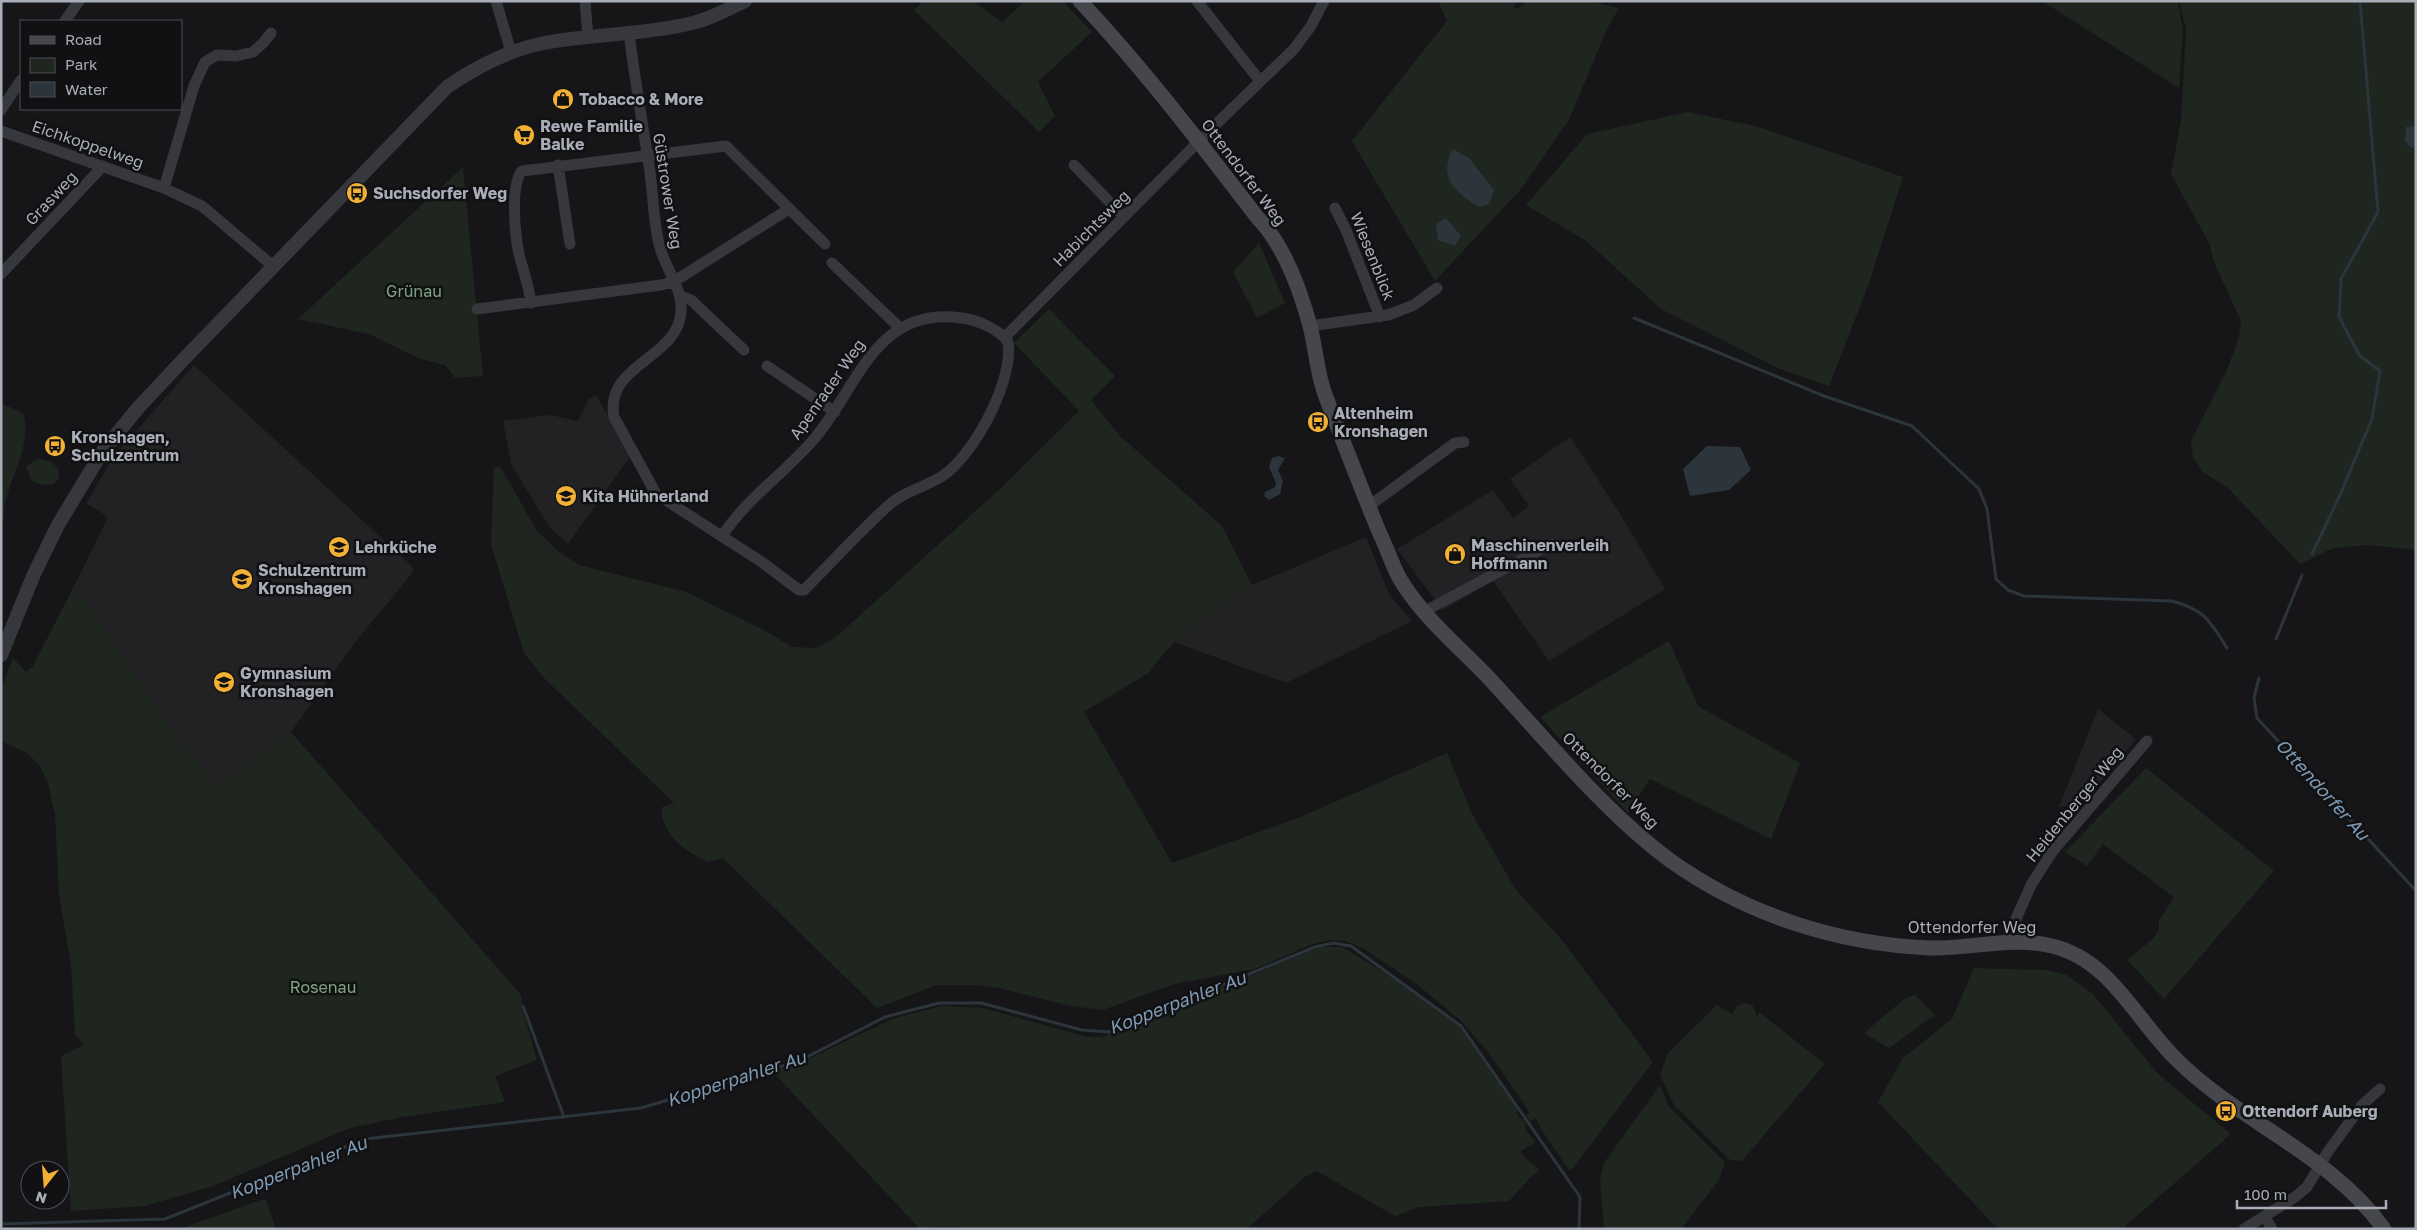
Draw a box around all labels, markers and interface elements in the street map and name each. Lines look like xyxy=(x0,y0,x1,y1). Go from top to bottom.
legend xyxy=(20,20,182,110)
text: Road xyxy=(65,30,102,48)
text: Park xyxy=(65,55,98,73)
text: Water xyxy=(65,80,108,98)
shop icon: Tobacco & More xyxy=(551,87,575,111)
place label: Tobacco & More xyxy=(579,89,703,109)
street label: Ottendorfer Weg xyxy=(1197,115,1291,229)
street label: Eichkoppelweg xyxy=(30,116,146,172)
place label: Rewe Familie Balke xyxy=(540,116,643,154)
supermarket icon: Rewe Familie Balke xyxy=(512,123,536,147)
street label: Güstrower Weg xyxy=(649,131,687,251)
street label: Grasweg xyxy=(21,167,81,229)
bus stop icon: Suchsdorfer Weg xyxy=(345,181,369,205)
place label: Suchsdorfer Weg xyxy=(373,183,507,203)
street label: Habichtsweg xyxy=(1048,185,1134,271)
street label: Wiesenblick xyxy=(1346,209,1400,303)
park label: Grünau xyxy=(386,281,442,301)
street label: Apenrader Weg xyxy=(785,335,869,443)
place label: Altenheim Kronshagen xyxy=(1334,403,1428,441)
bus stop icon: Altenheim Kronshagen xyxy=(1306,410,1330,434)
place label: Kronshagen, Schulzentrum xyxy=(71,427,179,465)
bus stop icon: Kronshagen, Schulzentrum xyxy=(43,434,67,458)
school or university icon: Kita Hühnerland xyxy=(554,484,578,508)
place label: Kita Hühnerland xyxy=(582,486,709,506)
school or university icon: Lehrküche xyxy=(327,535,351,559)
place label: Maschinenverleih Hoffmann xyxy=(1471,535,1609,573)
place label: Lehrküche xyxy=(355,537,437,557)
shop icon: Maschinenverleih Hoffmann xyxy=(1443,542,1467,566)
place label: Schulzentrum Kronshagen xyxy=(258,560,366,598)
school or university icon: Schulzentrum Kronshagen xyxy=(230,567,254,591)
place label: Gymnasium Kronshagen xyxy=(240,663,334,701)
school or university icon: Gymnasium Kronshagen xyxy=(212,670,236,694)
street label: Ottendorfer Weg xyxy=(1558,727,1664,833)
water label: Ottendorfer Au xyxy=(2272,734,2375,845)
street label: Heidenberger Weg xyxy=(2021,742,2127,866)
street label: Ottendorfer Weg xyxy=(1908,917,2036,937)
water label: Kopperpahler Au xyxy=(1105,965,1250,1038)
park label: Rosenau xyxy=(290,977,356,997)
water label: Kopperpahler Au xyxy=(664,1045,809,1111)
bus stop icon: Ottendorf Auberg xyxy=(2214,1099,2238,1123)
place label: Ottendorf Auberg xyxy=(2242,1101,2378,1121)
water label: Kopperpahler Au xyxy=(226,1130,371,1203)
north arrow xyxy=(20,1160,70,1210)
scale bar xyxy=(2237,1178,2386,1210)
text: 100 m xyxy=(2244,1185,2287,1203)
text: N xyxy=(33,1188,49,1208)

